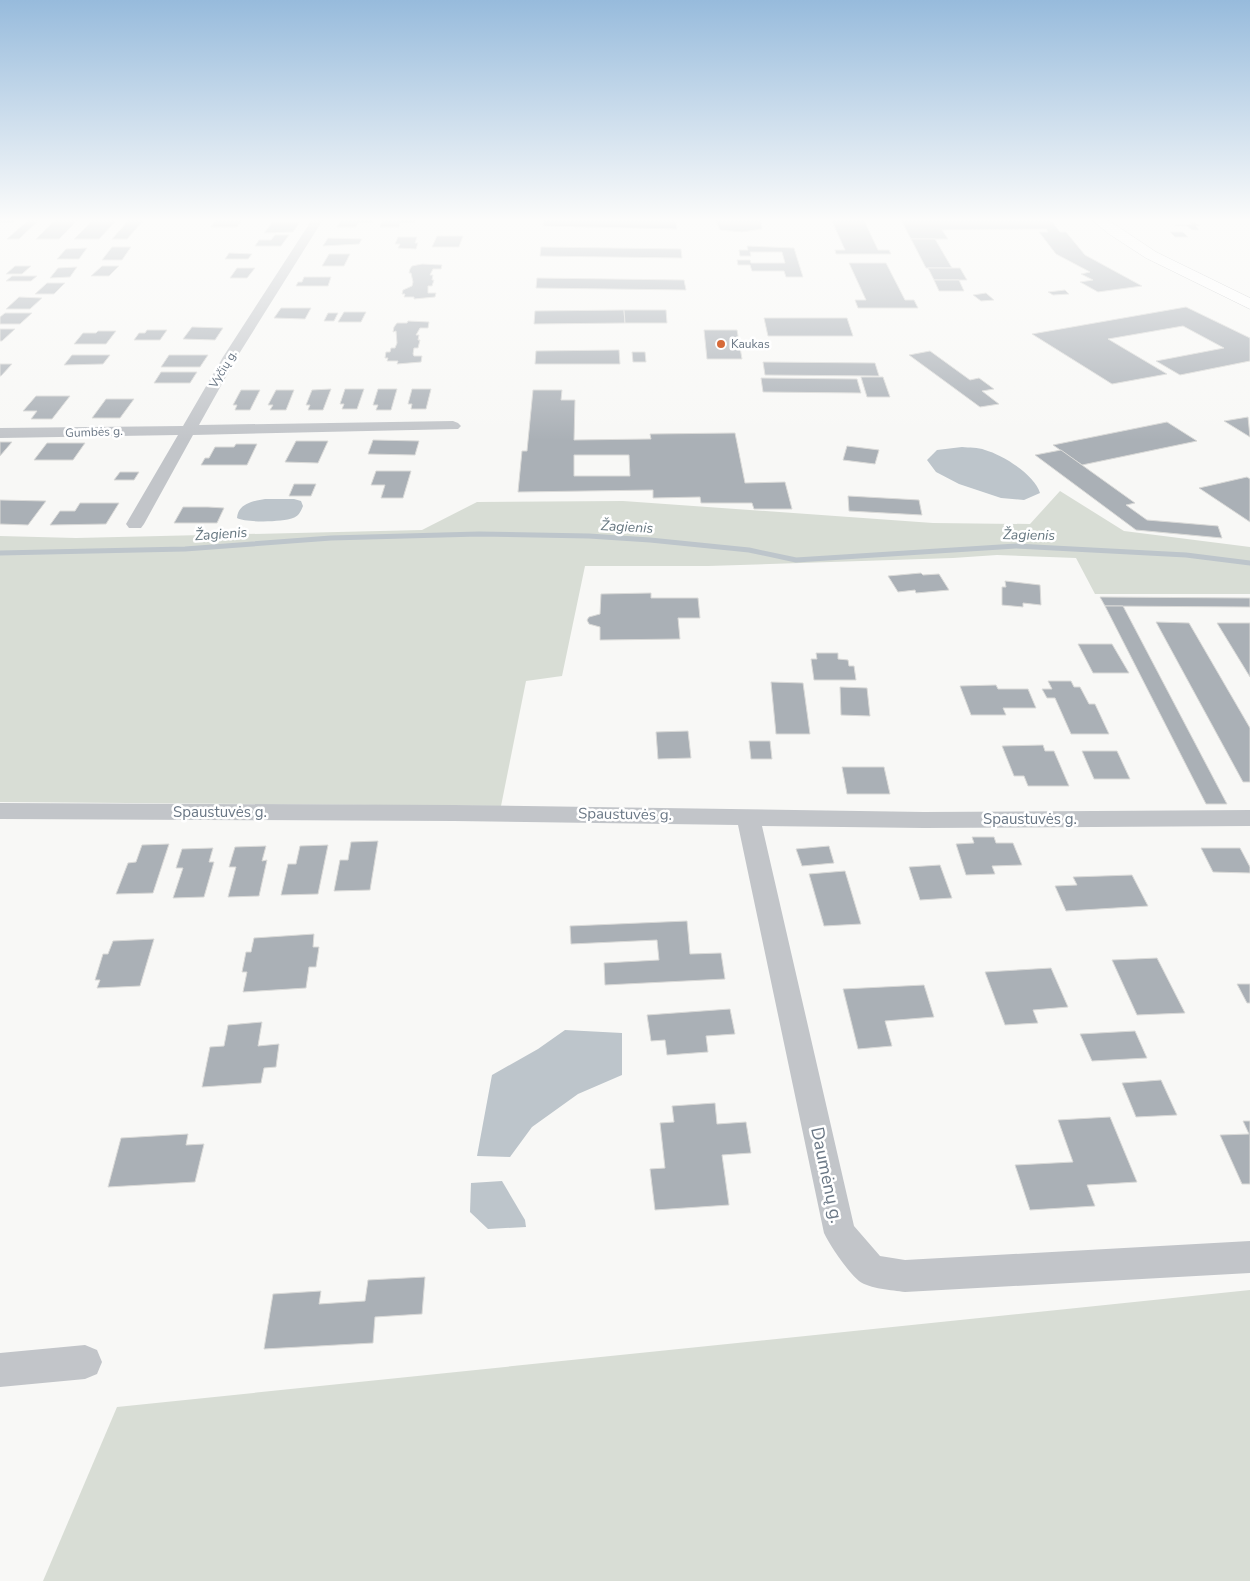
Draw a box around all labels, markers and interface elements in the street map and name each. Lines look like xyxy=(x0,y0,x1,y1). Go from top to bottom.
place label: Kaukas xyxy=(731,336,770,352)
marker: Kaukas xyxy=(715,338,727,350)
street label: Vyčių g. xyxy=(205,347,241,392)
street label: Gumbės g. xyxy=(65,423,123,441)
water label: Žagienis xyxy=(600,516,654,538)
water label: Žagienis xyxy=(194,523,248,545)
water label: Žagienis xyxy=(1003,525,1056,545)
street label: Spaustuvės g. xyxy=(173,802,267,822)
street label: Spaustuvės g. xyxy=(578,803,672,825)
street label: Spaustuvės g. xyxy=(983,809,1077,829)
street label: Daumėnų g. xyxy=(805,1125,849,1225)

